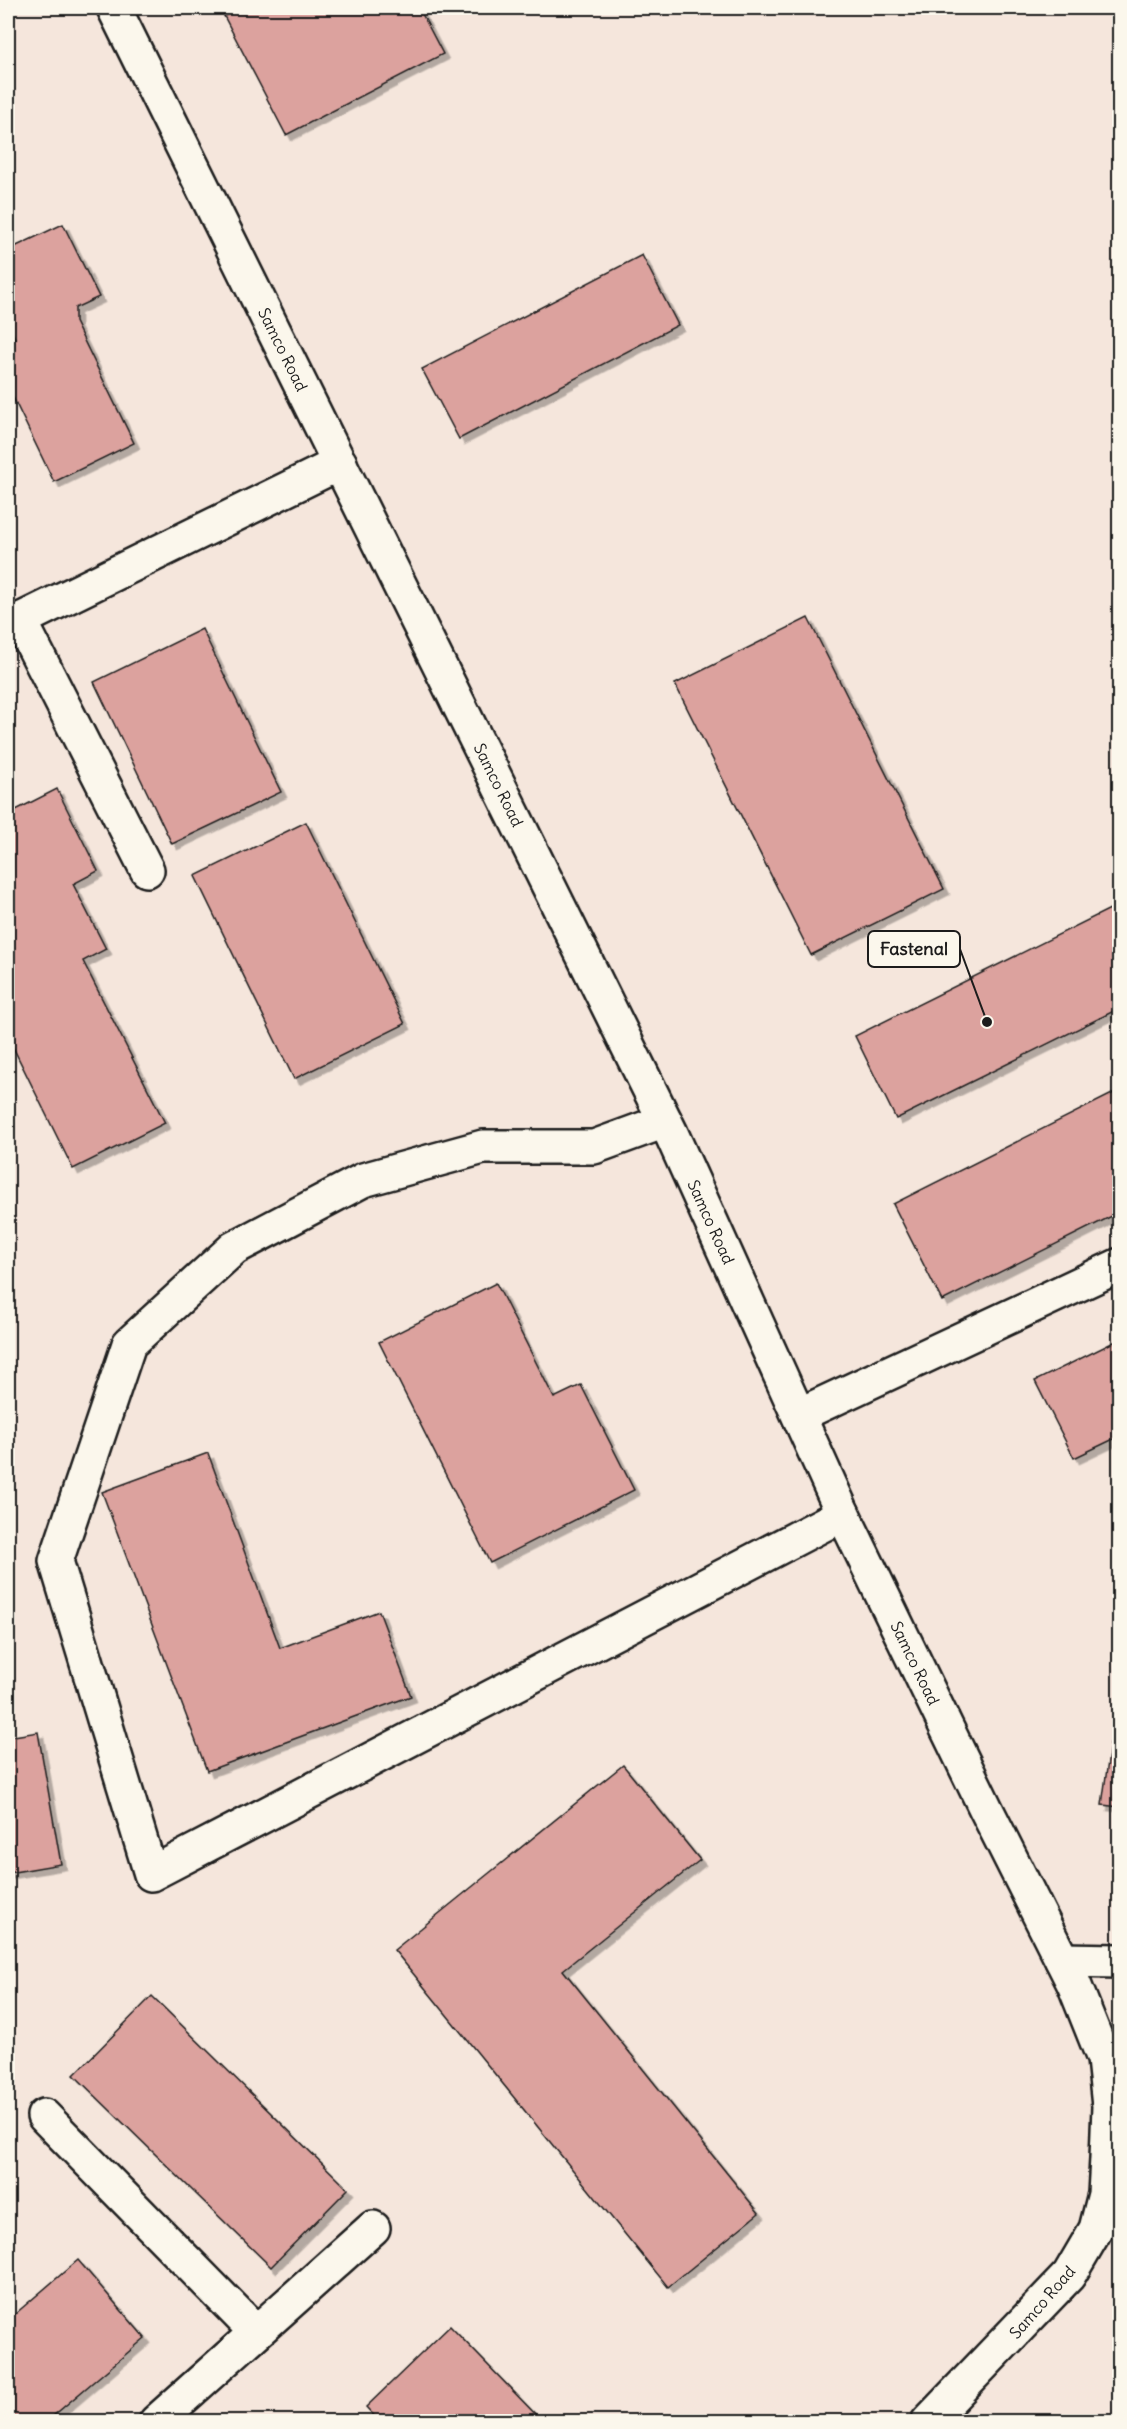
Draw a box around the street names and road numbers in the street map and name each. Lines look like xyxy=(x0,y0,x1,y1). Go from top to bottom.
street label: Samco Road xyxy=(254,304,312,394)
street label: Samco Road xyxy=(470,740,528,830)
street label: Samco Road xyxy=(683,1177,739,1267)
street label: Samco Road xyxy=(887,1618,944,1708)
street label: Samco Road xyxy=(1005,2261,1079,2343)

